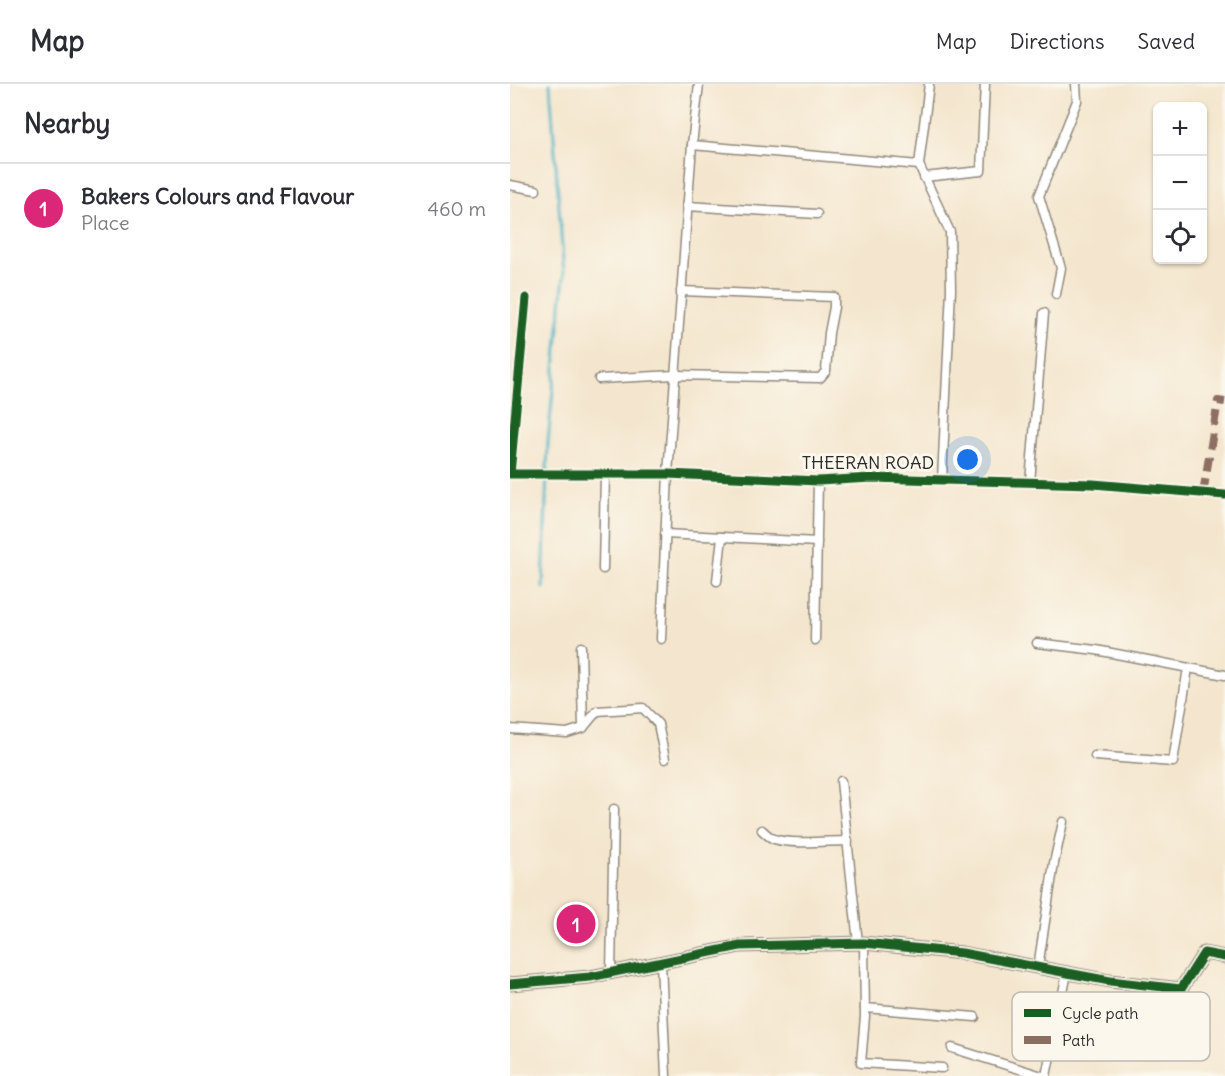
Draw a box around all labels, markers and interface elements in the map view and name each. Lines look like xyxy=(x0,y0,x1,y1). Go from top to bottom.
text: Map xyxy=(30,23,84,59)
text: Map xyxy=(936,28,977,55)
text: Directions xyxy=(1010,28,1104,55)
text: Saved xyxy=(1137,28,1195,55)
map controls xyxy=(1153,102,1207,264)
button: + xyxy=(1153,102,1207,156)
text: Nearby xyxy=(24,107,110,140)
button: − xyxy=(1153,156,1207,210)
text: Bakers Colours and Flavour xyxy=(81,182,354,210)
text: 1 xyxy=(40,196,47,221)
text: 460 m xyxy=(427,196,486,221)
text: Place xyxy=(81,210,129,235)
button: locate xyxy=(1153,210,1207,264)
your location xyxy=(953,445,982,474)
street label: THEERAN ROAD xyxy=(802,451,934,474)
pin: 1 xyxy=(556,902,596,946)
legend xyxy=(1012,992,1210,1061)
text: Cycle path xyxy=(1062,1003,1138,1023)
text: Path xyxy=(1062,1030,1095,1050)

